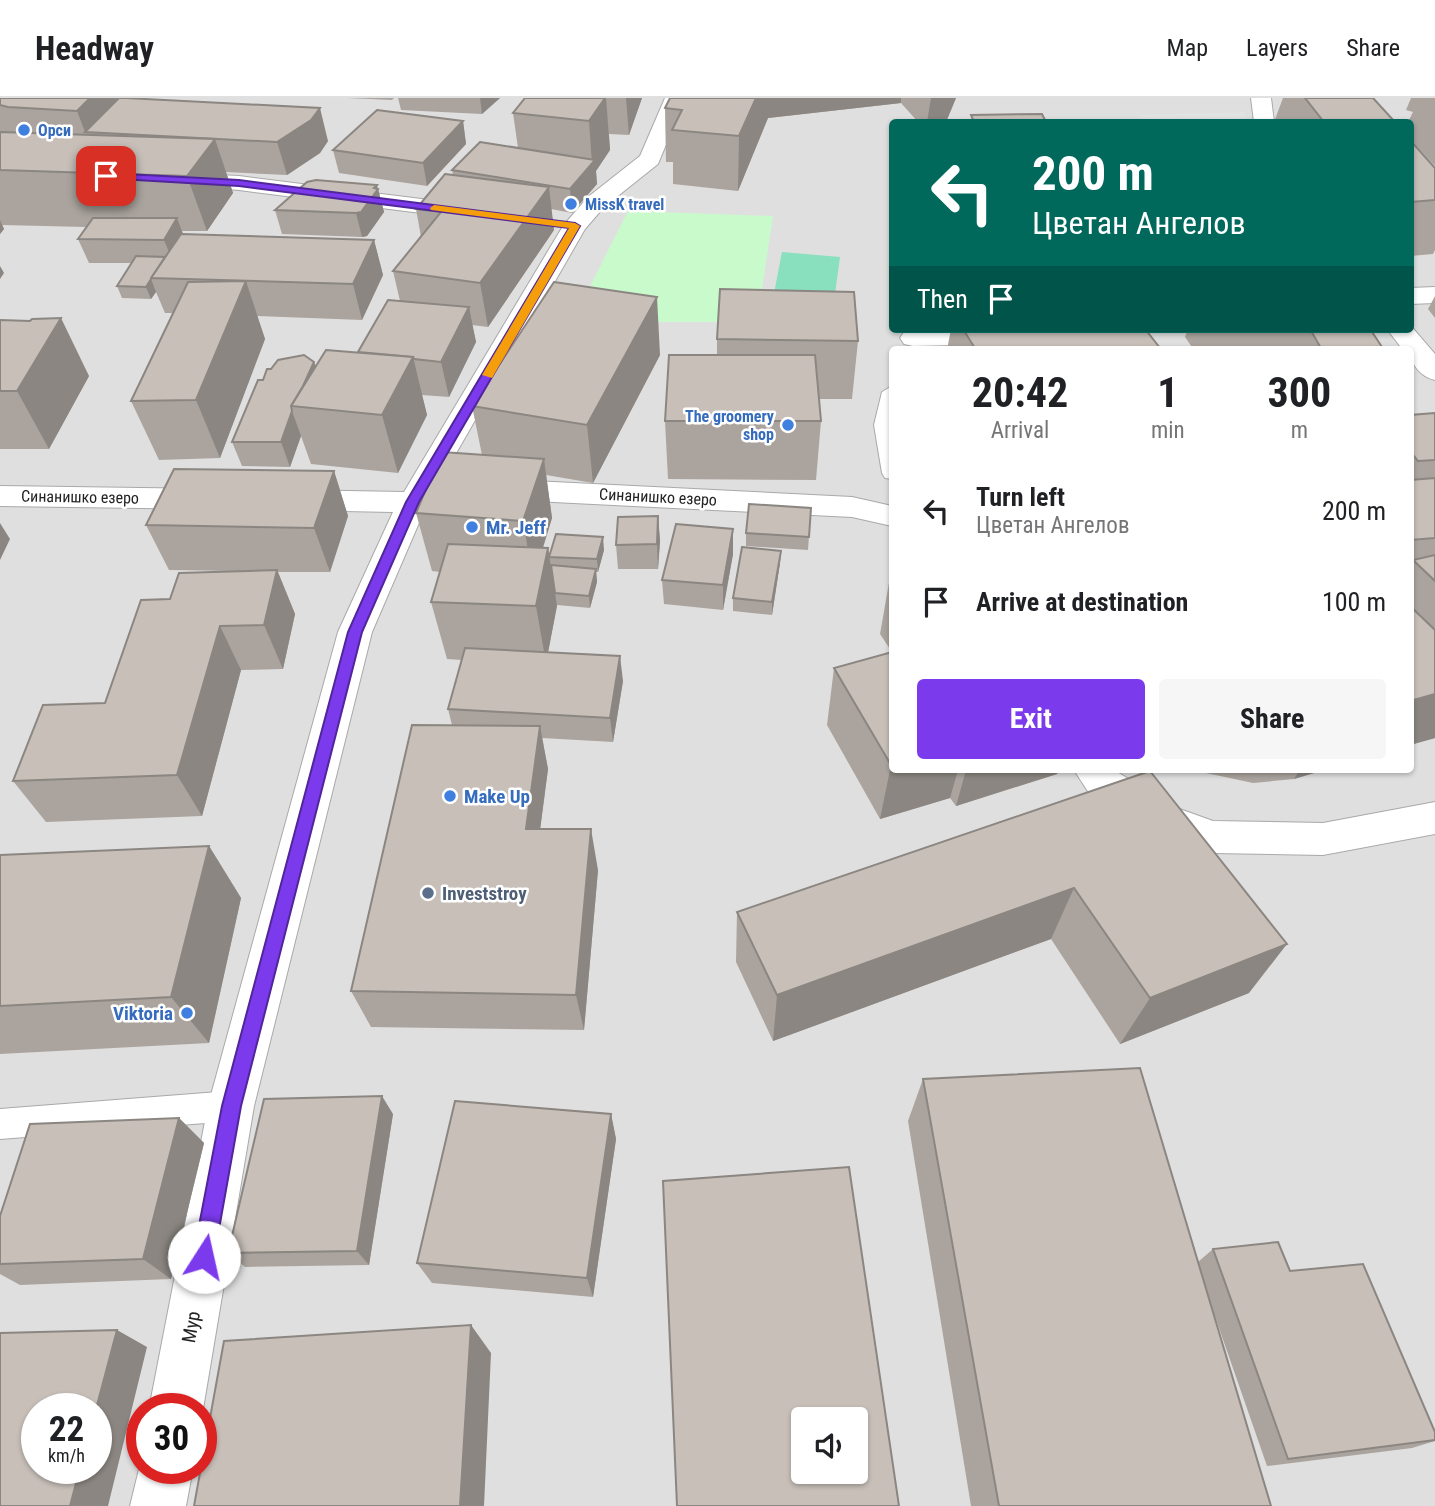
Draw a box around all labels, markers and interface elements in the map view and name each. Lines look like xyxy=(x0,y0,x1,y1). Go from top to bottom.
text: Headway xyxy=(35,29,154,68)
text: Map xyxy=(1167,34,1208,62)
text: Layers xyxy=(1246,34,1308,62)
text: Share xyxy=(1346,34,1400,62)
place label: Орси xyxy=(38,121,71,140)
marker: Орси xyxy=(16,122,32,138)
text: 200 m xyxy=(1032,145,1154,202)
pin xyxy=(76,146,136,206)
icon: left xyxy=(917,147,1008,238)
icon: arrive xyxy=(87,157,125,195)
place label: MissK travel xyxy=(585,195,664,214)
marker: MissK travel xyxy=(563,196,579,212)
text: Цветан Ангелов xyxy=(1032,204,1246,242)
icon: arrive xyxy=(982,280,1020,318)
text: Then xyxy=(917,284,968,314)
text: 20:42 xyxy=(972,368,1068,417)
text: 1 xyxy=(1157,368,1178,417)
text: 300 xyxy=(1267,368,1331,417)
place label: The groomery shop xyxy=(685,407,774,444)
marker: The groomery shop xyxy=(780,417,796,433)
text: Arrival xyxy=(991,417,1049,444)
text: min xyxy=(1151,417,1185,444)
text: m xyxy=(1291,417,1308,444)
text: Turn left xyxy=(976,482,1065,512)
street label: Синанишко езеро xyxy=(599,484,717,510)
street label: Синанишко езеро xyxy=(21,486,139,508)
icon: left xyxy=(917,492,955,530)
text: 200 m xyxy=(1322,496,1386,526)
text: Цветан Ангелов xyxy=(976,512,1129,539)
place label: Mr. Jeff xyxy=(486,516,547,539)
marker: Mr. Jeff xyxy=(464,519,480,535)
icon: arrive xyxy=(917,583,955,621)
text: Arrive at destination xyxy=(976,587,1188,617)
text: 100 m xyxy=(1322,587,1386,617)
button: Exit xyxy=(917,679,1145,759)
button: Share xyxy=(1159,679,1386,759)
place label: Make Up xyxy=(464,785,530,808)
marker: Make Up xyxy=(442,788,458,804)
place label: Investstroy xyxy=(442,882,527,905)
marker: Investstroy xyxy=(420,885,436,901)
place label: Viktoria xyxy=(113,1002,173,1025)
marker: Viktoria xyxy=(179,1005,195,1021)
position arrow xyxy=(167,1220,241,1294)
street label: Мур xyxy=(177,1309,205,1345)
speed limit sign: 30 xyxy=(126,1393,217,1484)
map controls xyxy=(791,1407,868,1484)
button: sound xyxy=(791,1407,868,1484)
text: 22 xyxy=(49,1409,84,1450)
text: km/h xyxy=(48,1445,85,1466)

